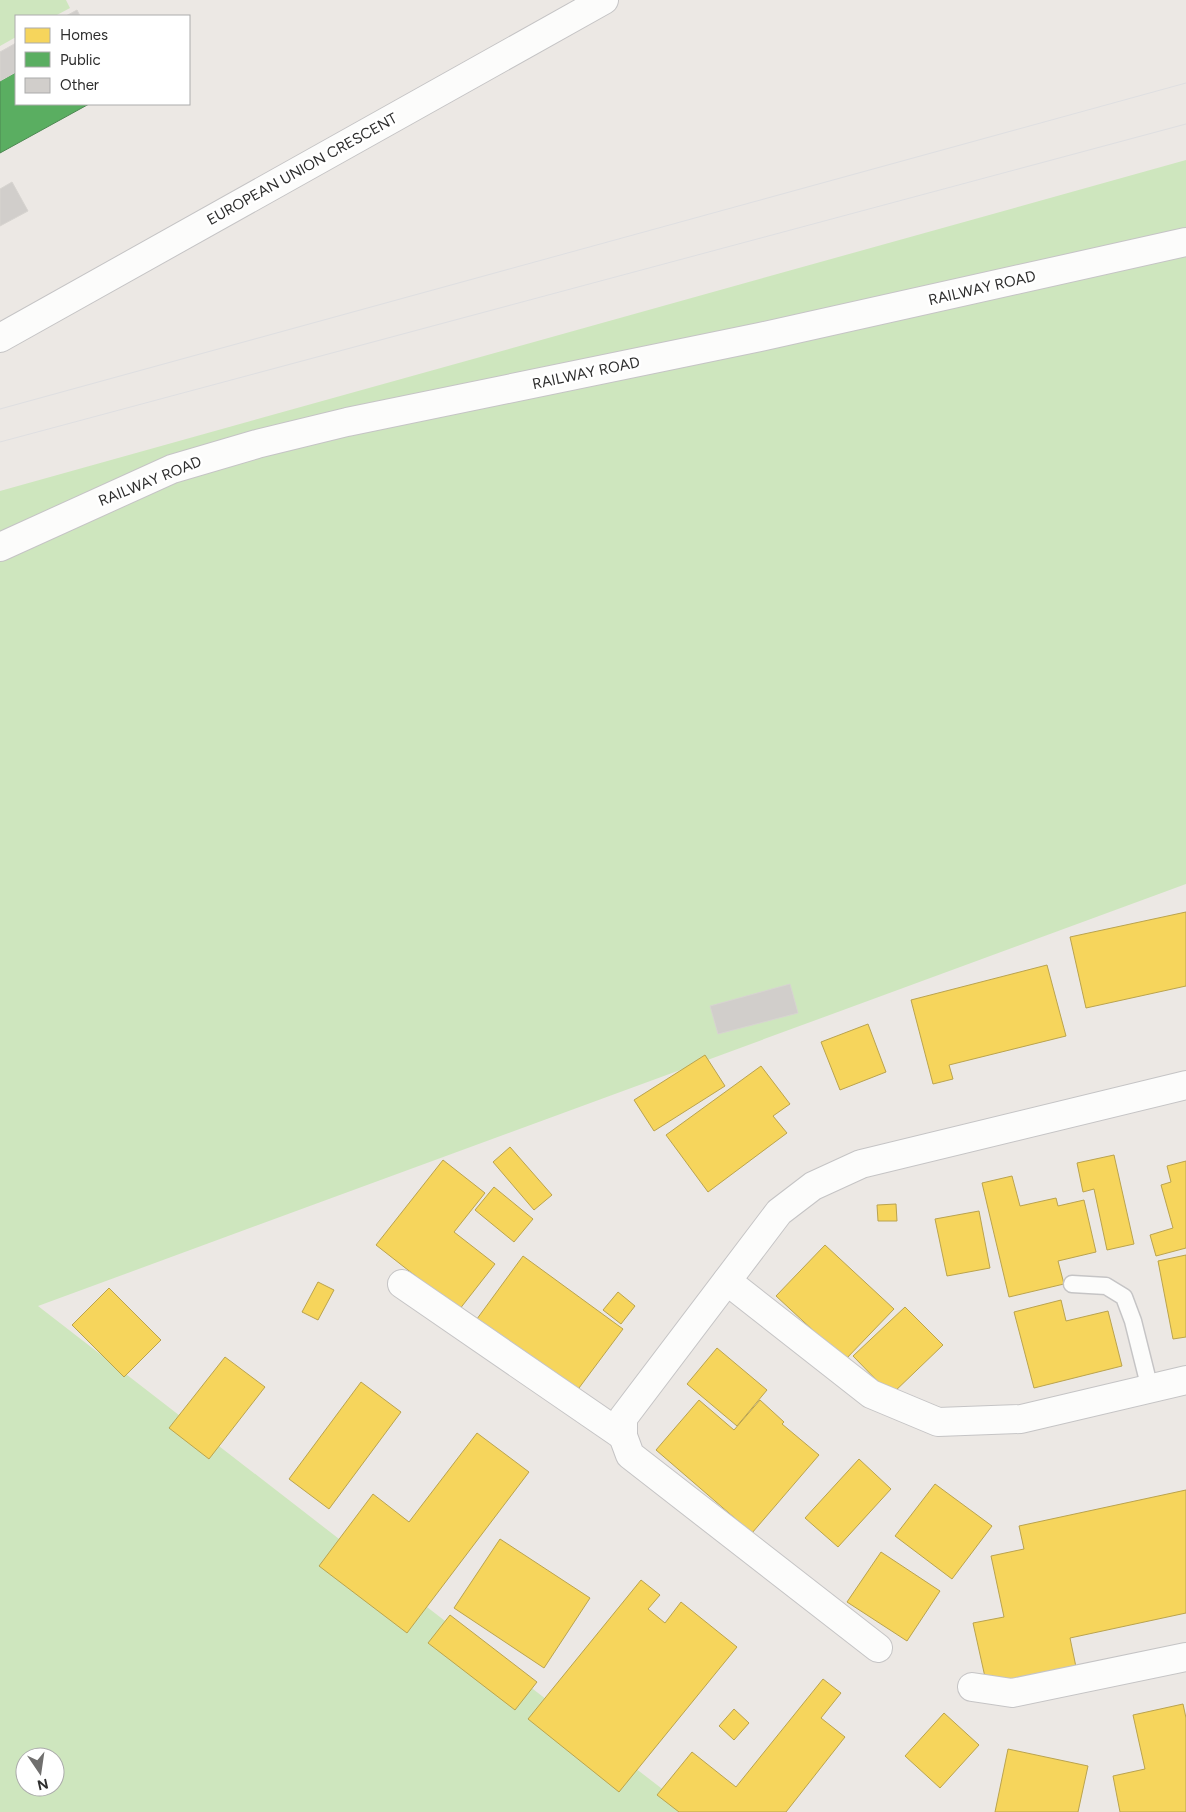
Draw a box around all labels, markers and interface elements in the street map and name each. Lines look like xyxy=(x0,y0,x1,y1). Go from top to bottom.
legend xyxy=(15,15,190,105)
text: Homes xyxy=(60,26,108,44)
text: Public xyxy=(60,51,101,69)
text: Other xyxy=(60,76,99,94)
street label: EUROPEAN UNION CRESCENT xyxy=(204,109,401,229)
street label: RAILWAY ROAD xyxy=(927,267,1037,309)
street label: RAILWAY ROAD xyxy=(531,353,641,393)
street label: RAILWAY ROAD xyxy=(96,452,204,510)
north arrow xyxy=(15,1747,65,1797)
text: N xyxy=(36,1775,50,1794)

